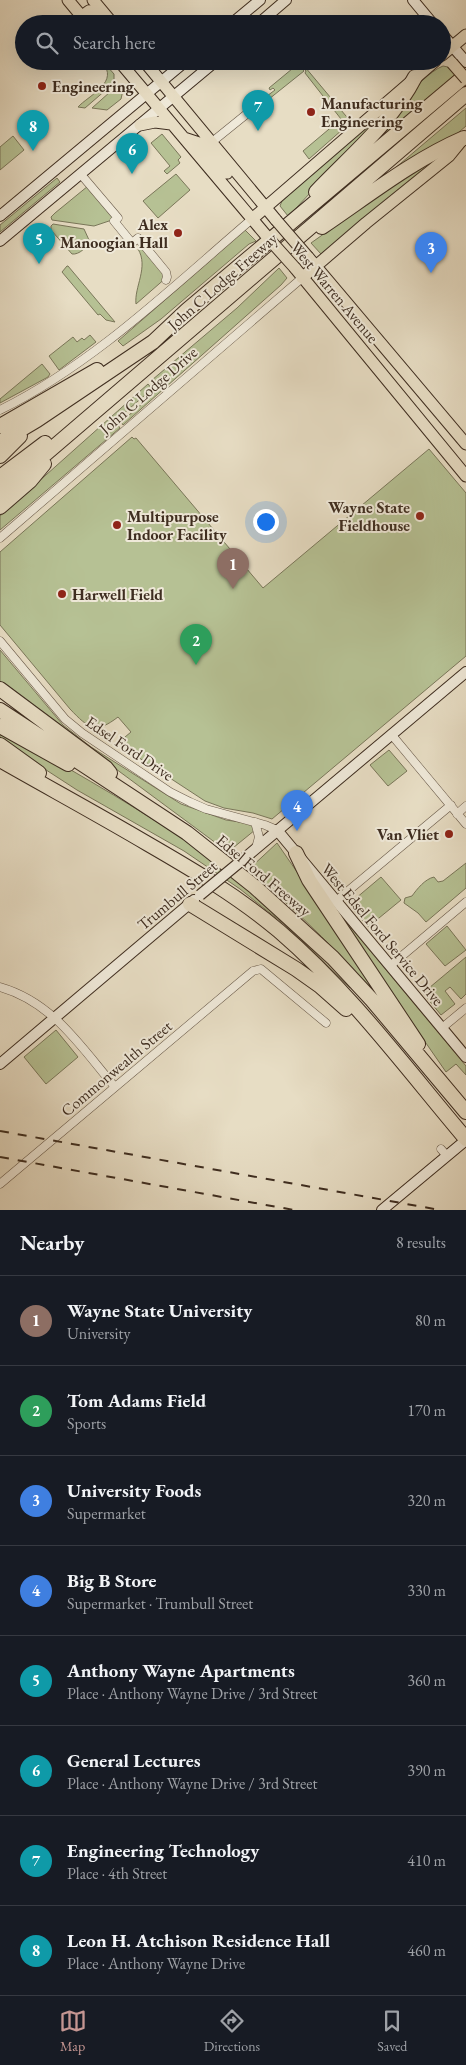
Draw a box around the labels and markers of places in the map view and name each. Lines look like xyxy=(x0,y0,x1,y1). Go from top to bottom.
place label: Engineering xyxy=(52,76,135,97)
marker: Engineering xyxy=(36,80,48,92)
pin: 7 xyxy=(242,90,274,131)
place label: Manufacturing Engineering xyxy=(321,93,424,132)
marker: Manufacturing Engineering xyxy=(305,106,317,118)
pin: 8 xyxy=(17,110,49,151)
pin: 6 xyxy=(116,133,148,174)
place label: Alex Manoogian Hall xyxy=(60,214,168,253)
pin: 5 xyxy=(23,223,55,264)
marker: Alex Manoogian Hall xyxy=(172,227,184,239)
pin: 3 xyxy=(415,232,447,273)
place label: Wayne State Fieldhouse xyxy=(328,497,410,536)
place label: Multipurpose Indoor Facility xyxy=(127,506,227,545)
marker: Wayne State Fieldhouse xyxy=(414,510,426,522)
marker: Multipurpose Indoor Facility xyxy=(111,519,123,531)
pin: 1 xyxy=(217,548,249,589)
place label: Harwell Field xyxy=(72,584,163,605)
marker: Harwell Field xyxy=(56,588,68,600)
pin: 2 xyxy=(180,624,212,665)
pin: 4 xyxy=(281,790,313,831)
place label: Van Vliet xyxy=(377,824,439,845)
marker: Van Vliet xyxy=(443,828,455,840)

